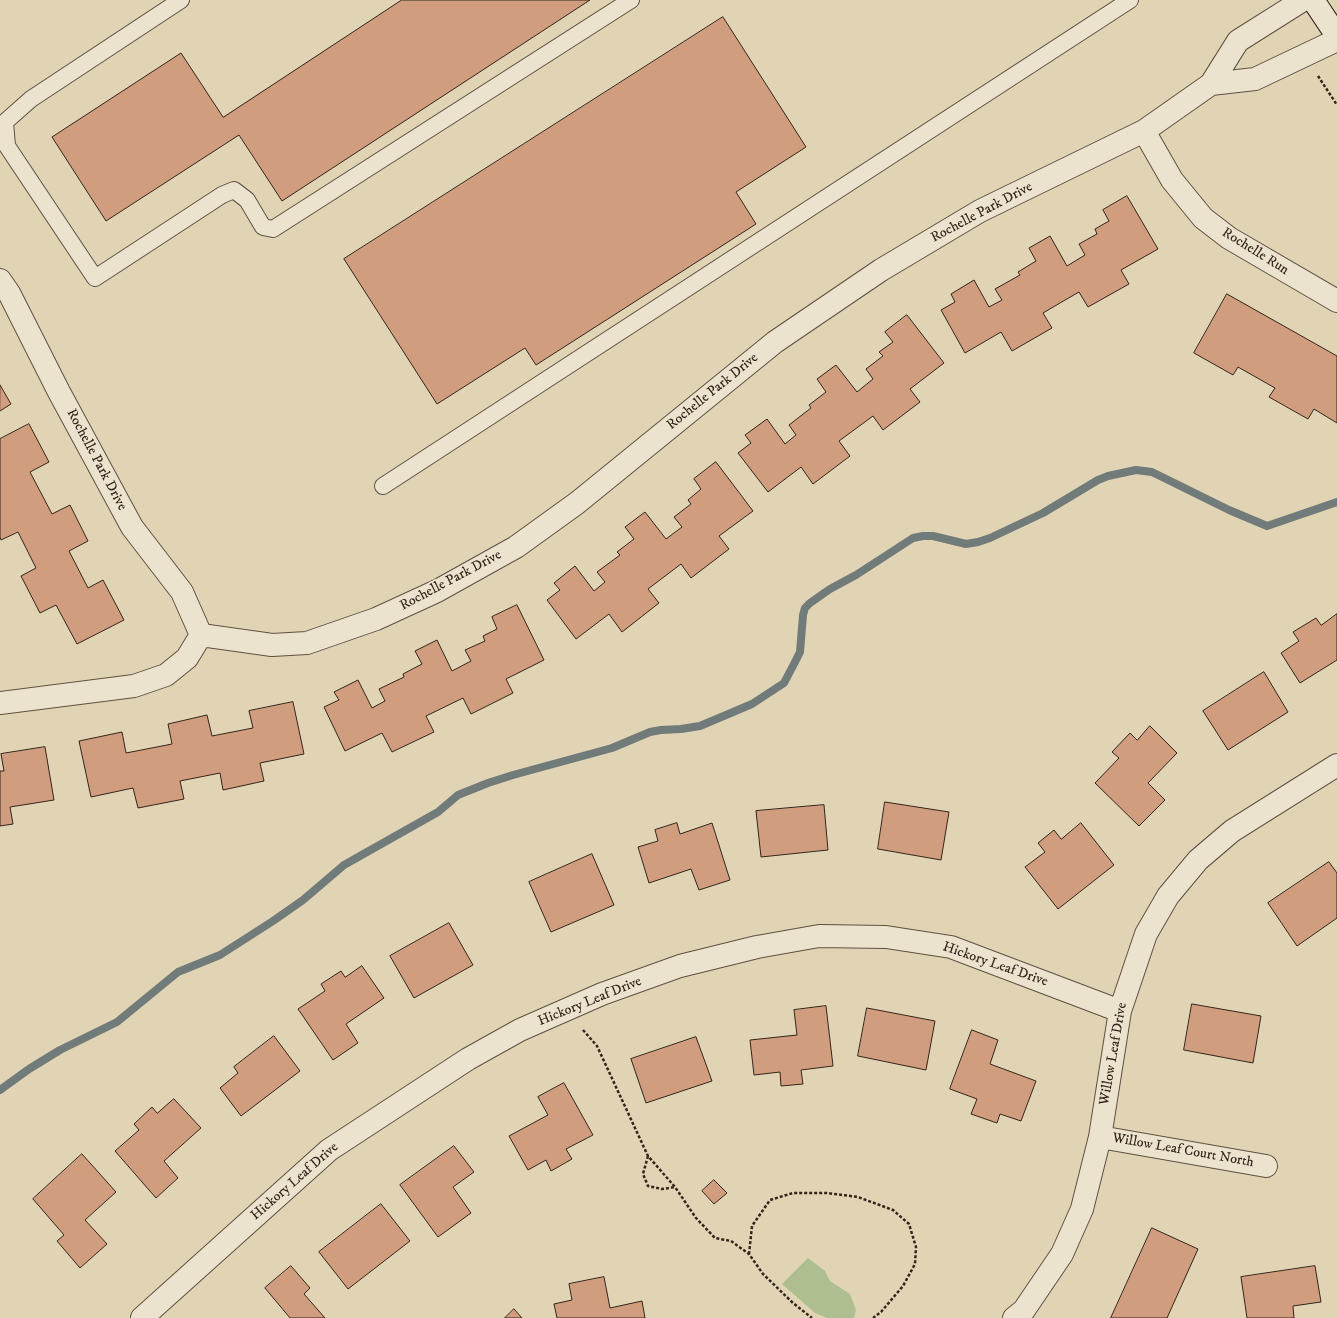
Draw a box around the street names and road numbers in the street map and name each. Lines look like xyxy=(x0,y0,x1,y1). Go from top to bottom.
street label: Rochelle Park Drive xyxy=(928,179,1036,247)
street label: Rochelle Run xyxy=(1218,225,1292,279)
street label: Rochelle Park Drive xyxy=(664,350,762,434)
street label: Rochelle Park Drive xyxy=(62,406,130,514)
street label: Rochelle Park Drive xyxy=(397,547,505,615)
street label: Hickory Leaf Drive xyxy=(940,939,1050,991)
street label: Hickory Leaf Drive xyxy=(536,974,644,1030)
street label: Willow Leaf Drive xyxy=(1097,1001,1131,1107)
street label: Willow Leaf Court North xyxy=(1111,1130,1255,1172)
street label: Hickory Leaf Drive xyxy=(248,1139,342,1225)

